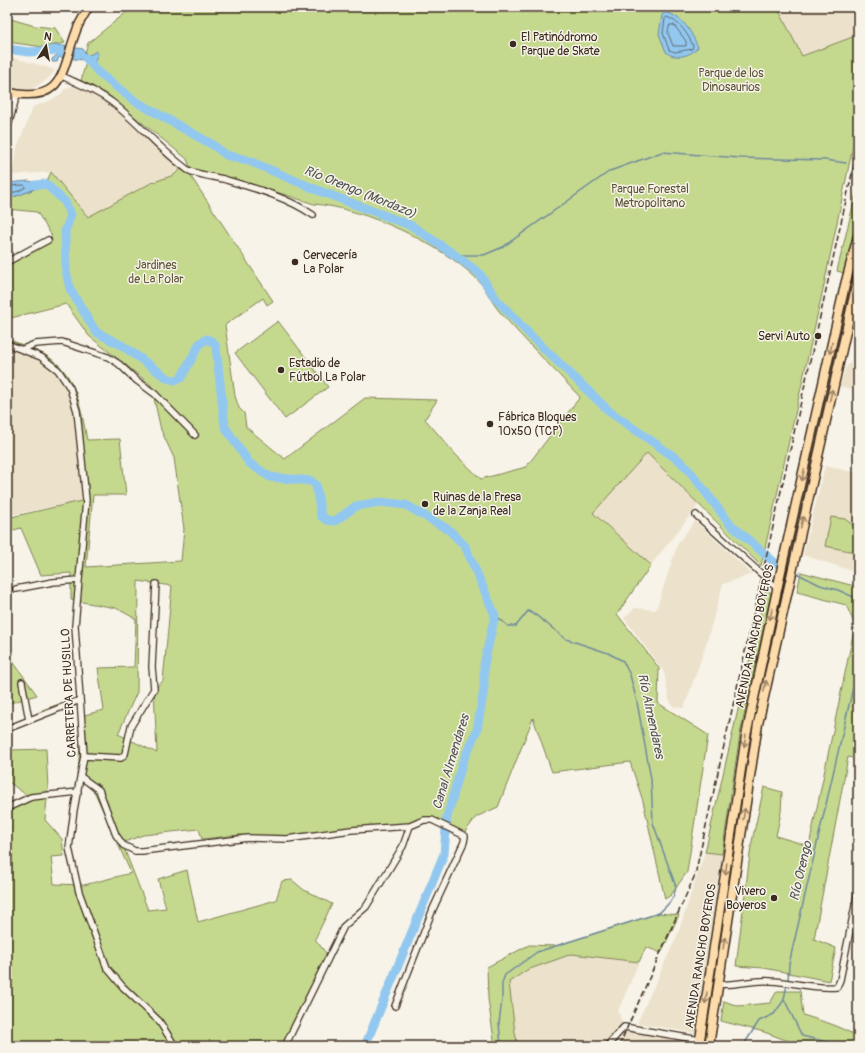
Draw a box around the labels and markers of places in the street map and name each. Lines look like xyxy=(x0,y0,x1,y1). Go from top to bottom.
place label: El Patinódromo Parque de Skate xyxy=(521,30,600,59)
marker: El Patinódromo Parque de Skate xyxy=(508,39,518,49)
place label: Cervecería La Polar xyxy=(303,248,358,277)
marker: Cervecería La Polar xyxy=(290,257,300,267)
place label: Servi Auto xyxy=(758,329,811,344)
marker: Servi Auto xyxy=(813,331,823,341)
place label: Estadio de Fútbol La Polar xyxy=(289,356,367,385)
marker: Estadio de Fútbol La Polar xyxy=(276,365,286,375)
place label: Fábrica Bloques 10x50 (TCP) xyxy=(498,410,577,439)
marker: Fábrica Bloques 10x50 (TCP) xyxy=(485,419,495,429)
place label: Ruinas de la Presa de la Zanja Real xyxy=(433,490,522,519)
marker: Ruinas de la Presa de la Zanja Real xyxy=(420,499,430,509)
place label: Vivero Boyeros xyxy=(726,884,767,913)
marker: Vivero Boyeros xyxy=(769,893,779,903)

